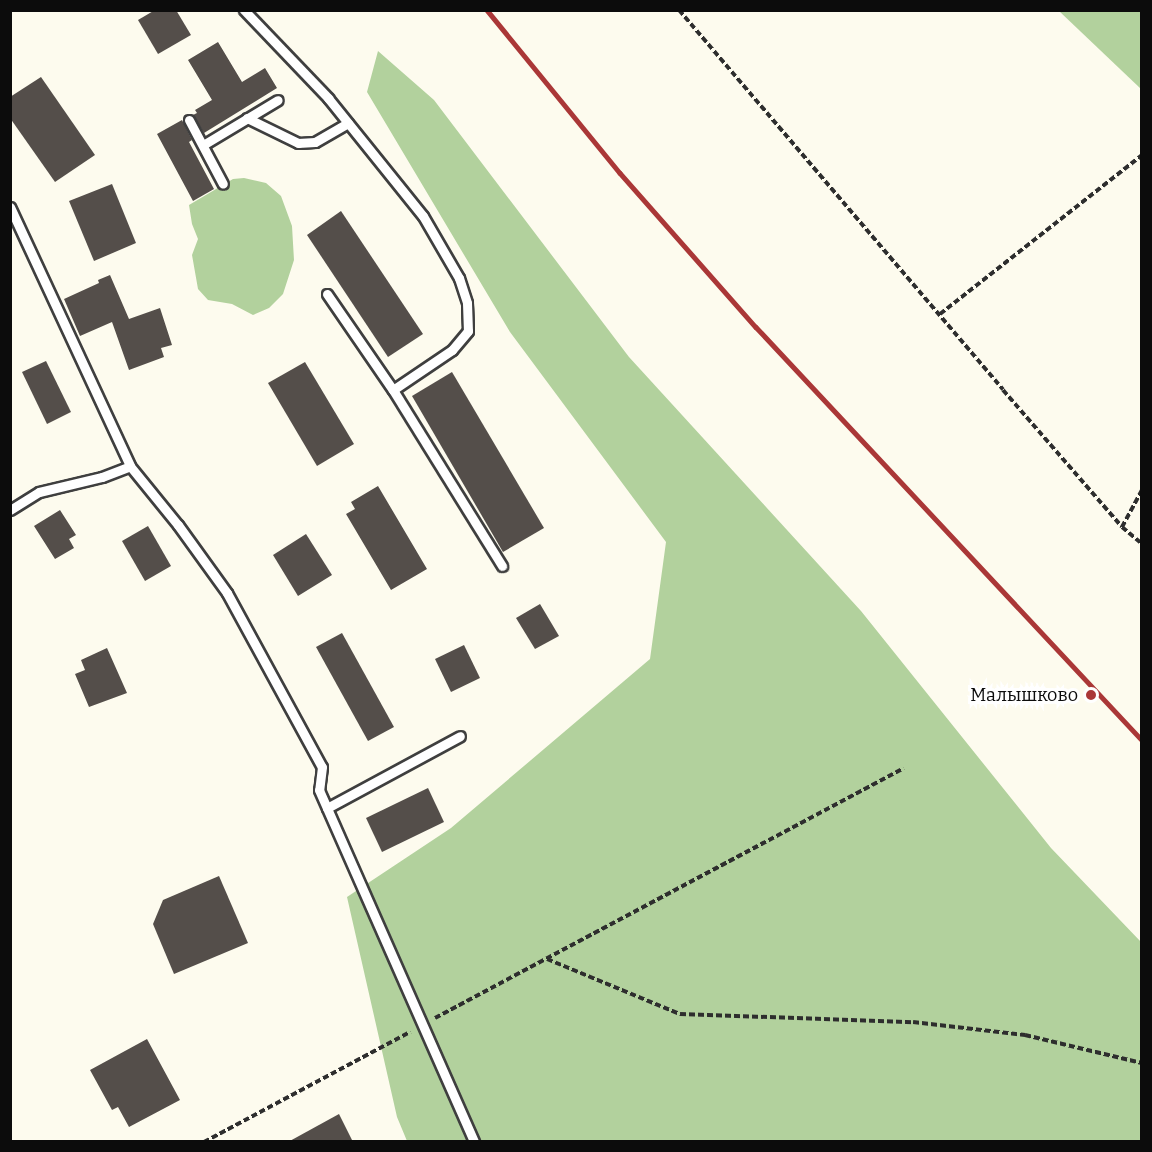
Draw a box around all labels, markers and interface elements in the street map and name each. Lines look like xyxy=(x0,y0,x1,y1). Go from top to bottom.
place label: Малышково xyxy=(970,684,1078,706)
marker: Малышково xyxy=(1082,686,1100,704)

